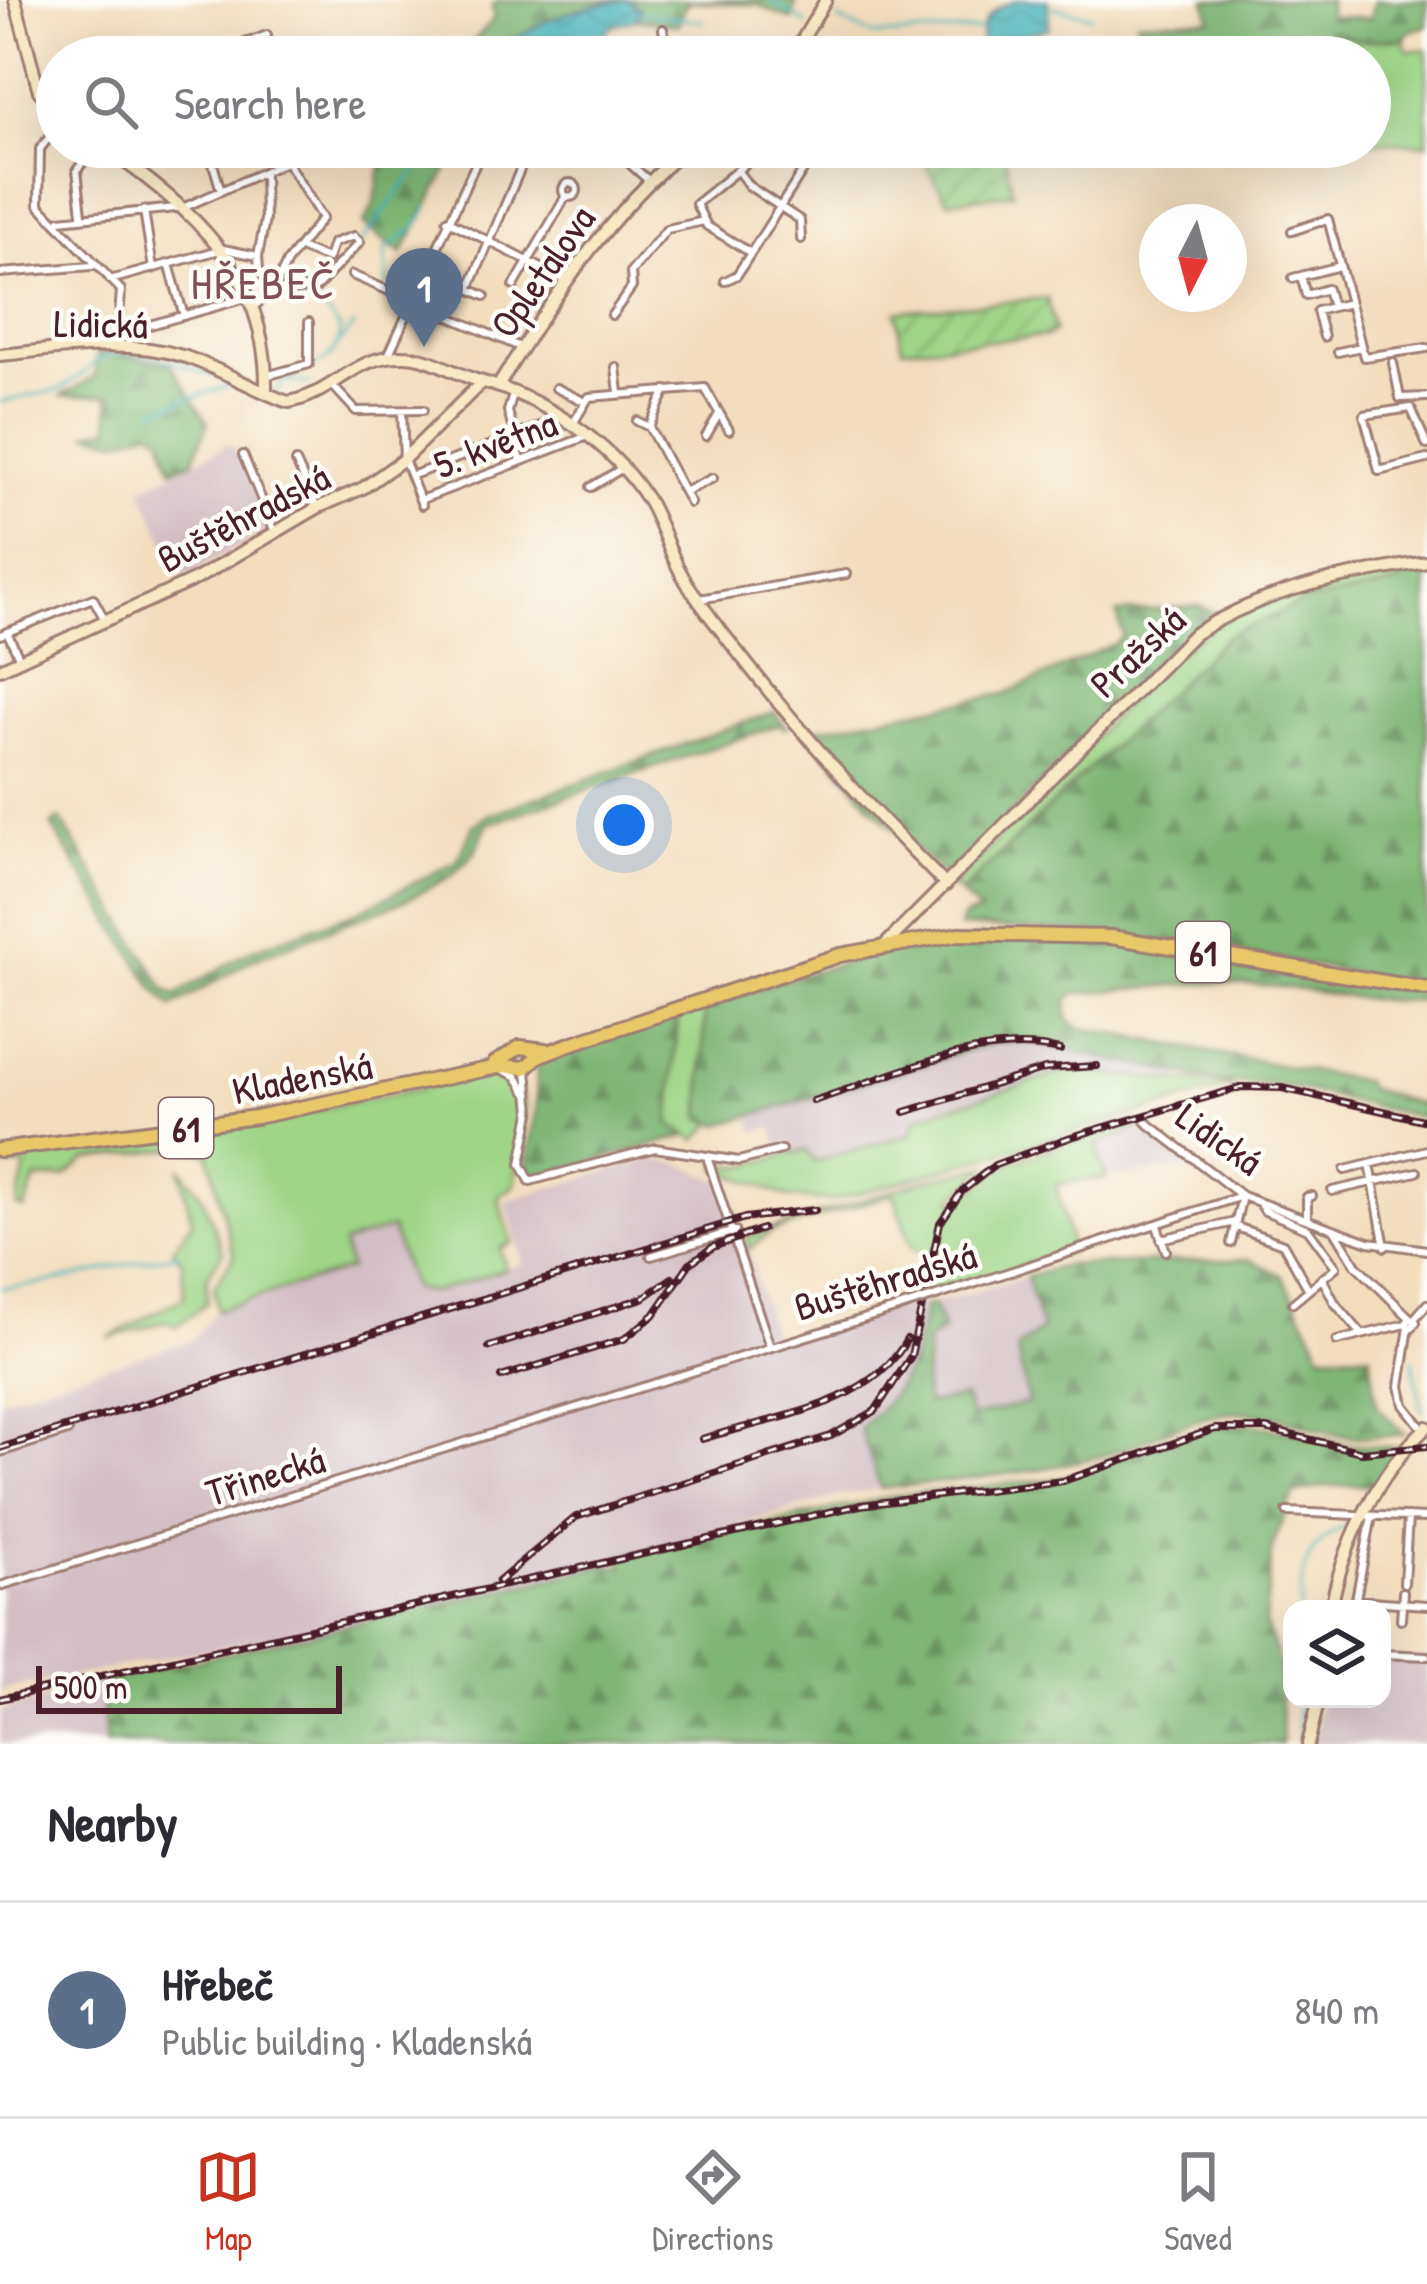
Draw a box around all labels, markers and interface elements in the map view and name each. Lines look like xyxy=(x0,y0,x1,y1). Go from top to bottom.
search box xyxy=(36,36,1391,168)
icon: search xyxy=(78,69,144,135)
text: Search here xyxy=(174,72,366,133)
street label: Opletalova xyxy=(477,194,607,348)
north arrow xyxy=(1139,204,1247,312)
pin: 1 xyxy=(385,248,463,347)
district label: HŘEBEČ xyxy=(191,252,337,313)
street label: Lidická xyxy=(54,296,148,350)
street label: 5. května xyxy=(426,395,564,491)
street label: Buštěhradská xyxy=(148,450,338,584)
street label: Pražská xyxy=(1078,593,1196,709)
your location xyxy=(594,795,654,855)
road number: 61 xyxy=(1176,922,1230,982)
street label: Kladenská xyxy=(228,1038,376,1116)
street label: Lidická xyxy=(1166,1089,1274,1187)
road number: 61 xyxy=(159,1098,213,1158)
street label: Buštěhradská xyxy=(787,1227,983,1333)
street label: Třinecká xyxy=(199,1432,331,1518)
map controls xyxy=(1283,1600,1391,1708)
button: layers xyxy=(1283,1600,1391,1708)
scale bar xyxy=(36,1660,342,1713)
text: 500 m xyxy=(54,1665,128,1709)
text: Nearby xyxy=(48,1788,178,1857)
text: Hřebeč xyxy=(162,1953,272,2014)
text: 1 xyxy=(80,1983,94,2036)
text: 840 m xyxy=(1295,1983,1379,2036)
text: Public building · Kladenská xyxy=(162,2014,532,2067)
tab: Map xyxy=(195,2144,261,2260)
tab: Directions xyxy=(652,2144,774,2260)
tab: Saved xyxy=(1164,2144,1232,2260)

